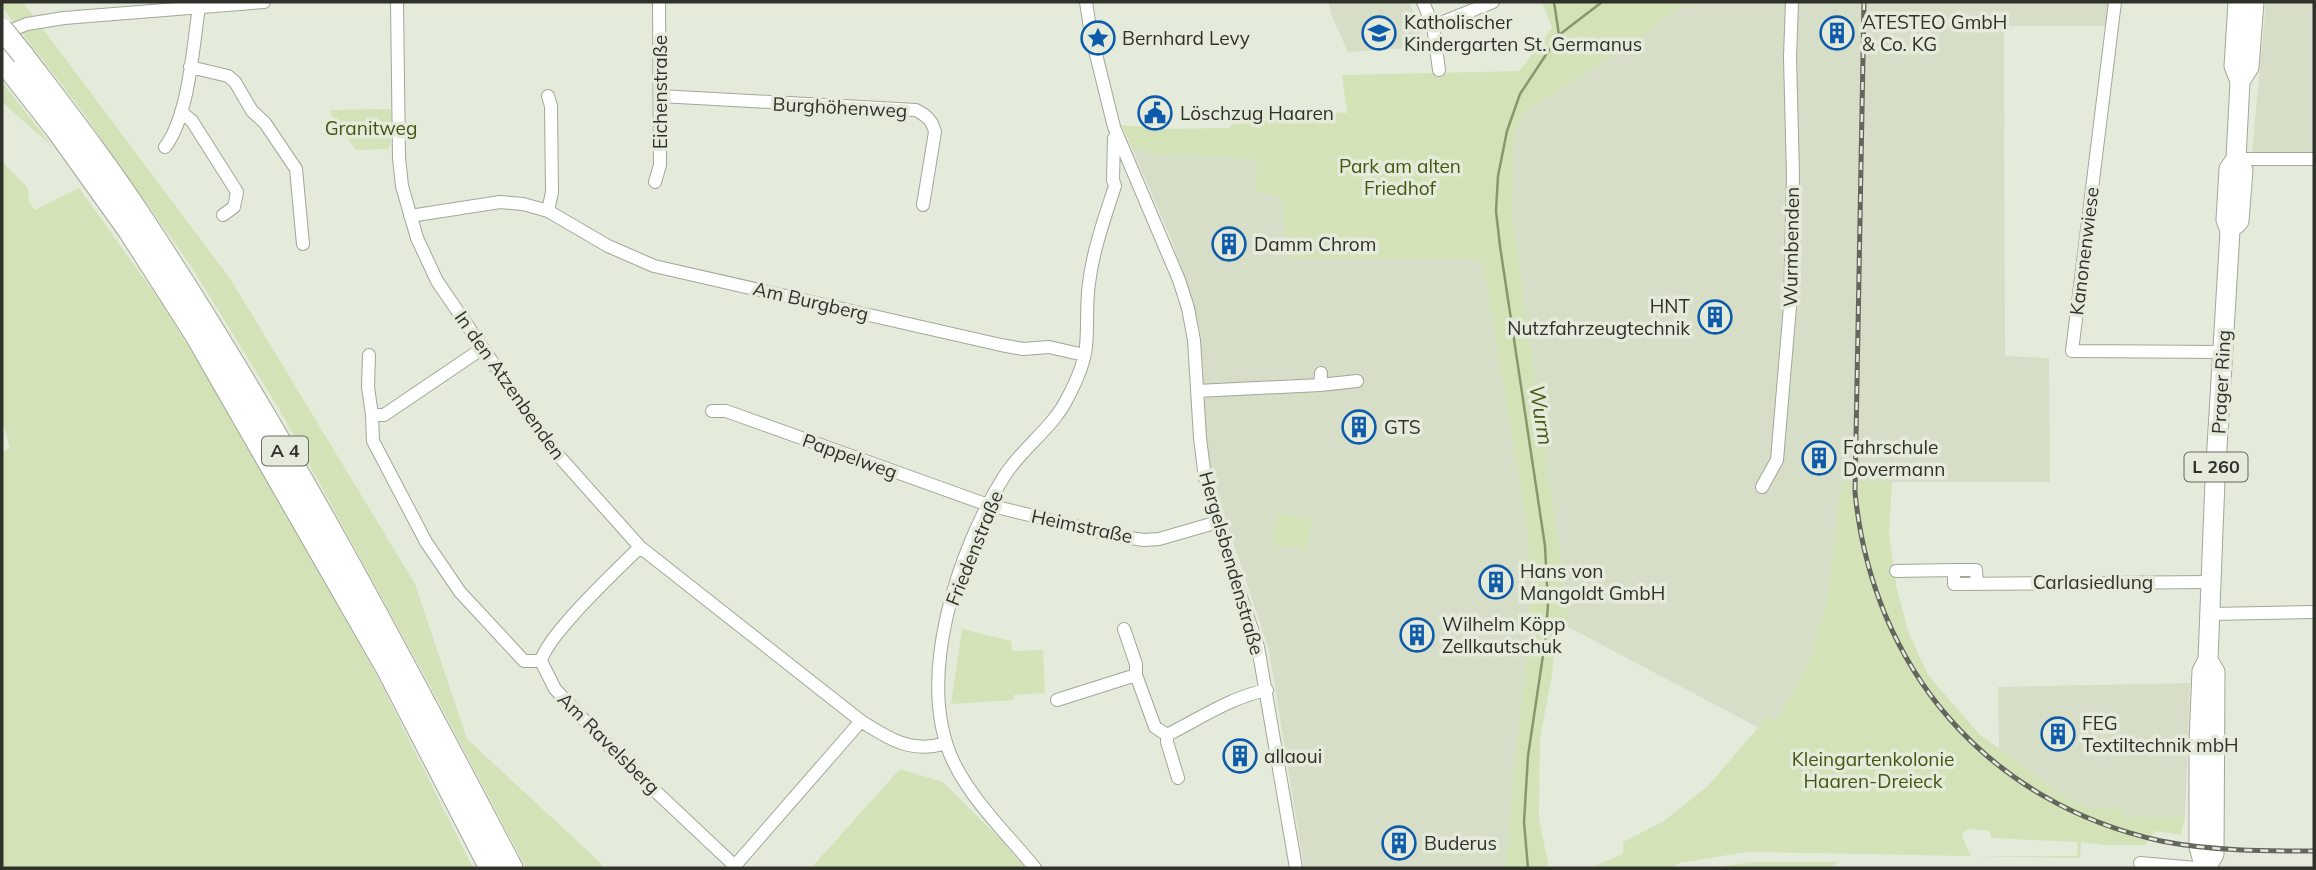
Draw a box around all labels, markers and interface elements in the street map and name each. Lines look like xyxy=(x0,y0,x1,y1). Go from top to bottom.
place label: Katholischer Kindergarten St. Germanus xyxy=(1404,10,1642,56)
place label: ATESTEO GmbH & Co. KG xyxy=(1862,10,2007,56)
school or university icon: Katholischer Kindergarten St. Germanus xyxy=(1360,14,1398,52)
building icon: ATESTEO GmbH & Co. KG xyxy=(1818,14,1856,52)
place icon: Bernhard Levy xyxy=(1079,19,1117,57)
place label: Bernhard Levy xyxy=(1122,26,1250,50)
street label: Eichenstraße xyxy=(648,35,672,149)
street label: Burghöhenweg xyxy=(772,91,908,123)
public building icon: Löschzug Haaren xyxy=(1136,94,1174,132)
place label: Löschzug Haaren xyxy=(1180,101,1334,125)
park label: Granitweg xyxy=(325,116,417,140)
park label: Park am alten Friedhof xyxy=(1339,154,1461,200)
street label: Kanonenwiese xyxy=(2064,185,2104,317)
street label: Wurmbenden xyxy=(1778,187,1804,307)
building icon: Damm Chrom xyxy=(1210,225,1248,263)
place label: Damm Chrom xyxy=(1254,232,1376,256)
street label: Am Burgberg xyxy=(751,276,871,326)
place label: HNT Nutzfahrzeugtechnik xyxy=(1507,294,1691,340)
building icon: HNT Nutzfahrzeugtechnik xyxy=(1696,298,1734,336)
street label: In den Atzenbenden xyxy=(450,306,570,464)
street label: Prager Ring xyxy=(2206,329,2236,435)
water label: Wurm xyxy=(1524,383,1560,447)
building icon: GTS xyxy=(1340,408,1378,446)
place label: GTS xyxy=(1384,415,1421,439)
street label: Pappelweg xyxy=(799,428,901,484)
place label: Fahrschule Dovermann xyxy=(1843,435,1945,481)
road number: A 4 xyxy=(262,436,308,466)
building icon: Fahrschule Dovermann xyxy=(1800,439,1838,477)
road number: L 260 xyxy=(2184,452,2248,481)
street label: Hergelsbendenstraße xyxy=(1194,469,1270,657)
street label: Friedenstraße xyxy=(940,487,1008,609)
street label: Heimstraße xyxy=(1029,504,1135,548)
place label: Hans von Mangoldt GmbH xyxy=(1520,559,1665,605)
building icon: Hans von Mangoldt GmbH xyxy=(1477,563,1515,601)
street label: Carlasiedlung xyxy=(2033,570,2153,594)
place label: Wilhelm Köpp Zellkautschuk xyxy=(1442,612,1565,658)
building icon: Wilhelm Köpp Zellkautschuk xyxy=(1398,616,1436,654)
street label: Am Ravelsberg xyxy=(553,687,665,799)
place label: FEG Textiltechnik mbH xyxy=(2082,711,2239,757)
building icon: FEG Textiltechnik mbH xyxy=(2039,715,2077,753)
building icon: allaoui xyxy=(1221,737,1259,775)
place label: allaoui xyxy=(1264,744,1322,768)
park label: Kleingartenkolonie Haaren-Dreieck xyxy=(1792,747,1954,793)
building icon: Buderus xyxy=(1380,824,1418,862)
place label: Buderus xyxy=(1424,831,1497,855)

